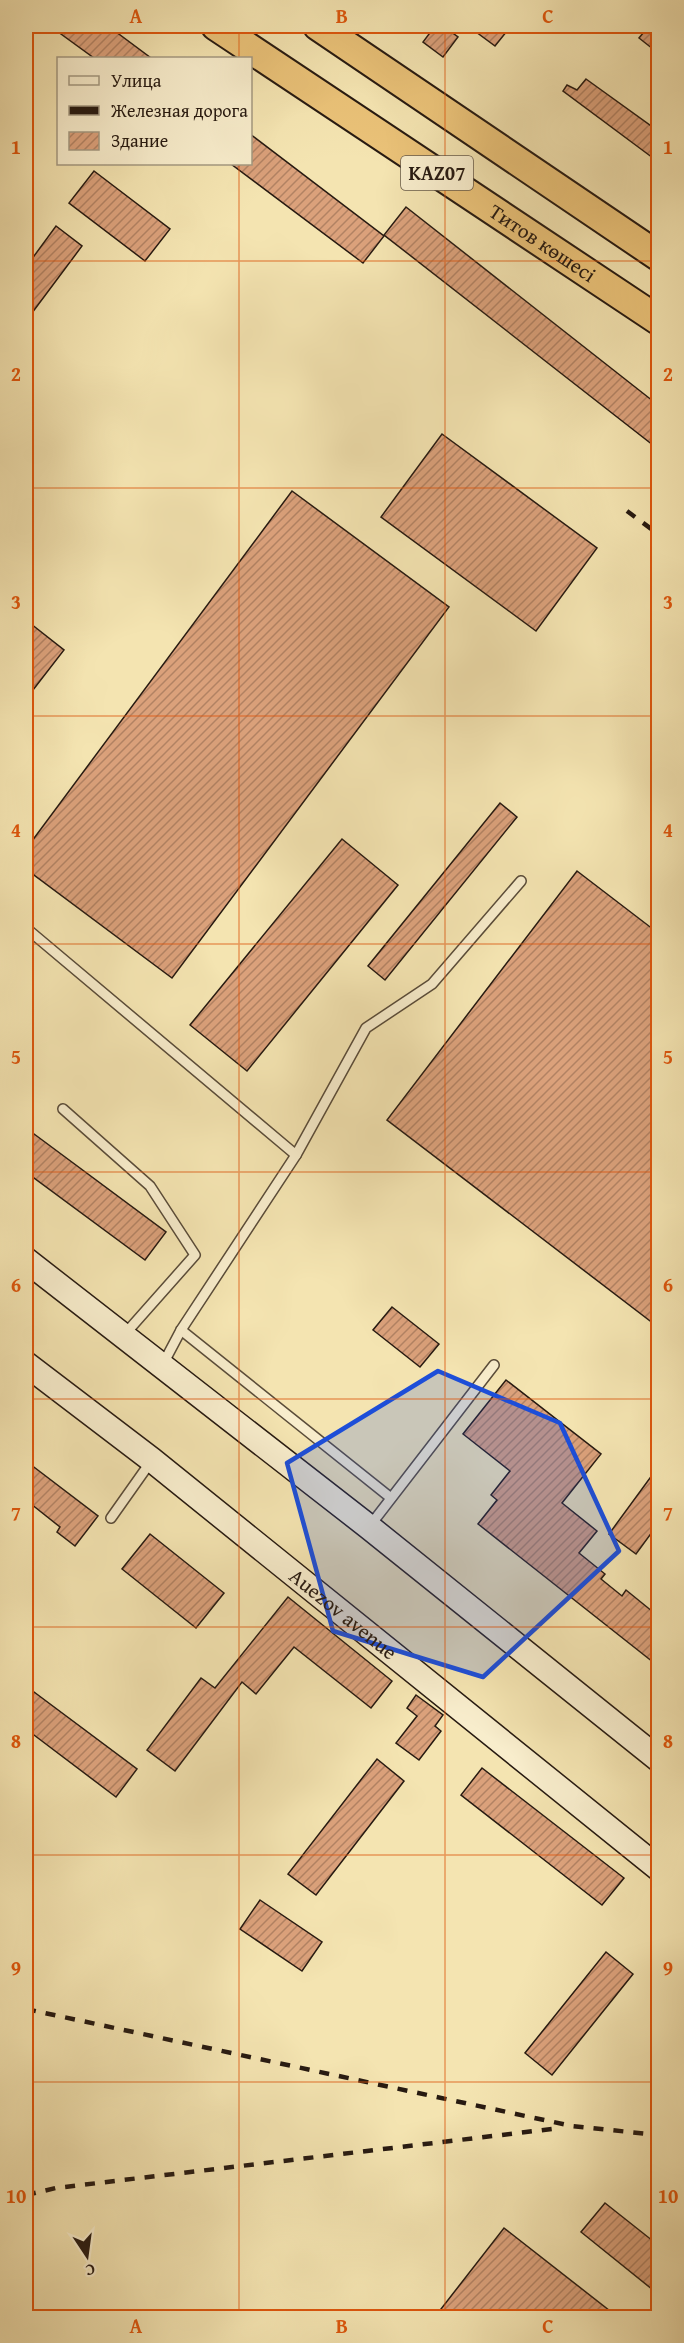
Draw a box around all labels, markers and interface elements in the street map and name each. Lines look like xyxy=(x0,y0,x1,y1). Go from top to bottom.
text: A xyxy=(130,1,143,30)
text: B xyxy=(336,1,348,30)
text: C xyxy=(542,1,554,30)
legend xyxy=(57,57,252,165)
text: Улица xyxy=(111,67,162,94)
text: Железная дорога xyxy=(110,97,248,124)
text: Здание xyxy=(111,127,168,154)
text: 1 xyxy=(11,132,21,161)
text: 1 xyxy=(663,132,673,161)
road number: KAZ07 xyxy=(401,156,473,190)
street label: Титов көшесі xyxy=(483,196,602,290)
text: 2 xyxy=(11,359,21,388)
text: 2 xyxy=(663,359,673,388)
text: 3 xyxy=(11,587,21,616)
text: 3 xyxy=(663,587,673,616)
text: 4 xyxy=(11,815,21,844)
text: 4 xyxy=(663,815,673,844)
text: 5 xyxy=(11,1042,21,1071)
text: 5 xyxy=(663,1042,673,1071)
text: 6 xyxy=(11,1270,21,1299)
text: 6 xyxy=(663,1270,673,1299)
text: 7 xyxy=(11,1498,21,1527)
text: 7 xyxy=(663,1498,673,1527)
street label: Auezov avenue xyxy=(283,1561,404,1667)
text: 8 xyxy=(11,1726,21,1755)
text: 8 xyxy=(663,1726,673,1755)
text: 9 xyxy=(11,1953,21,1982)
text: 9 xyxy=(663,1953,673,1982)
text: 10 xyxy=(6,2181,26,2210)
text: 10 xyxy=(658,2181,678,2210)
north arrow xyxy=(57,2226,117,2286)
text: С xyxy=(83,2258,97,2283)
text: A xyxy=(130,2311,143,2340)
text: B xyxy=(336,2311,348,2340)
text: C xyxy=(542,2311,554,2340)

